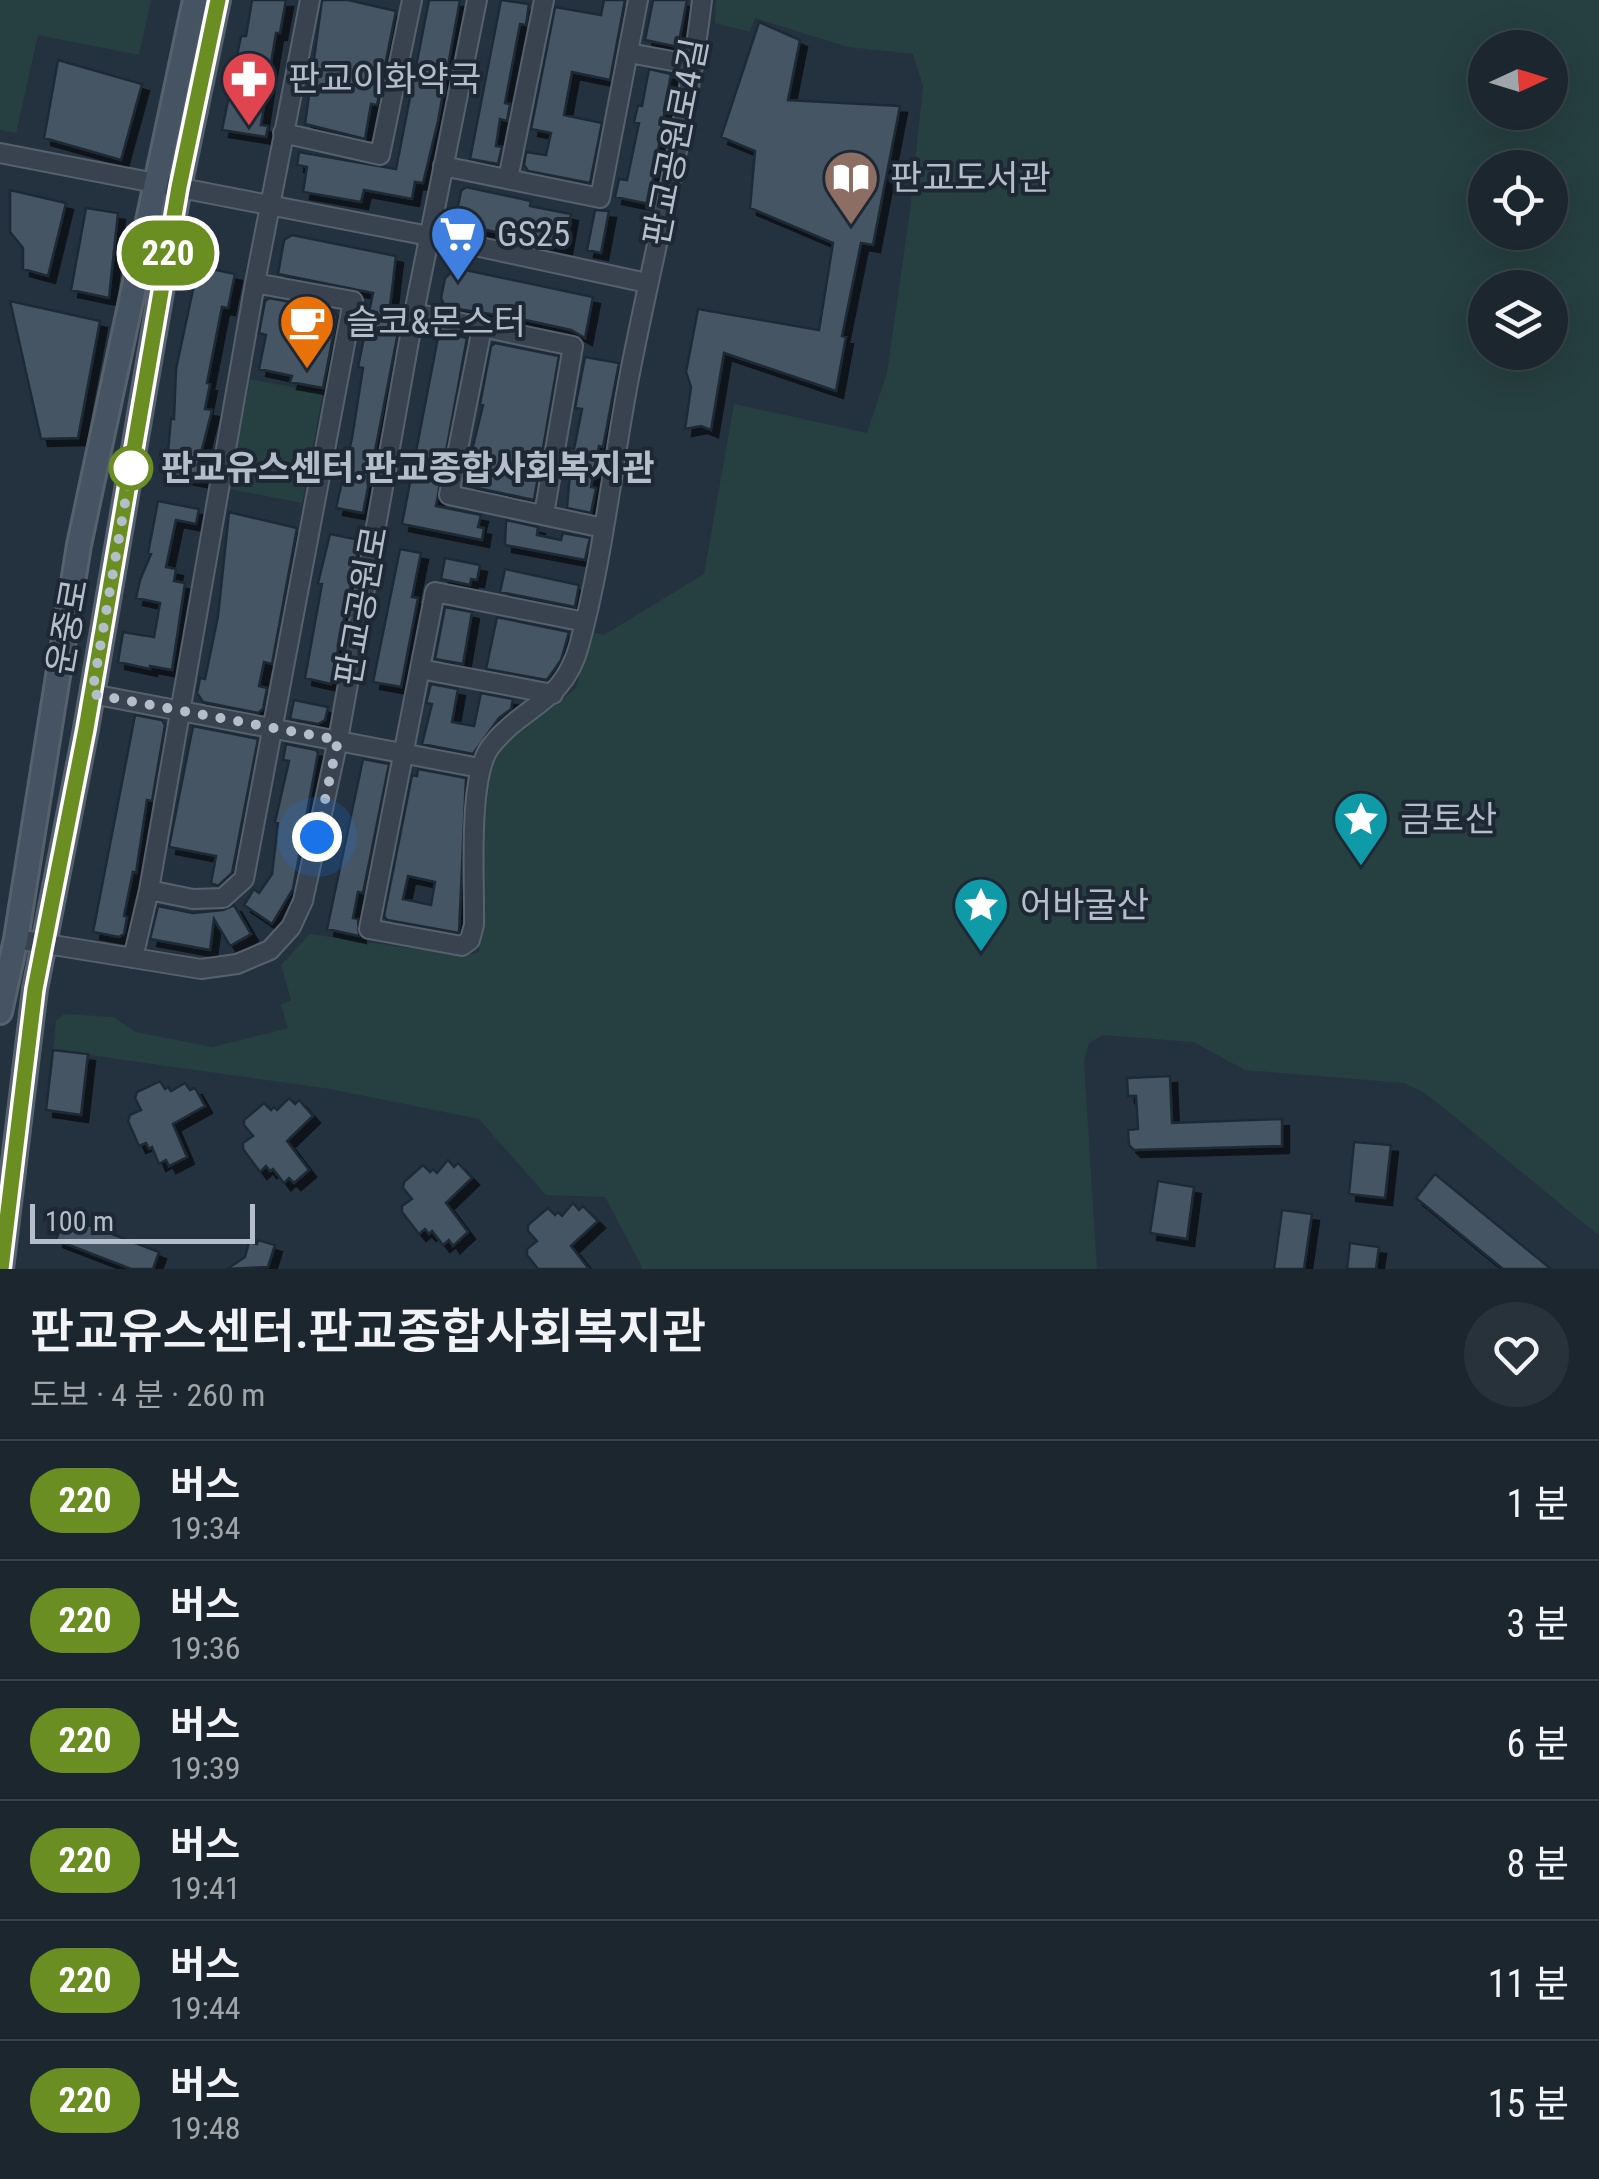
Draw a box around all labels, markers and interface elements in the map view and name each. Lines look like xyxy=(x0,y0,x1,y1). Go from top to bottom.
north arrow xyxy=(1468,30,1568,130)
map controls xyxy=(1468,30,1568,370)
street label: 판교공원로4길 xyxy=(636,35,716,249)
pharmacy icon: 판교이화약국 xyxy=(219,49,279,128)
place label: 판교이화약국 xyxy=(288,59,481,100)
library icon: 판교도서관 xyxy=(821,148,881,227)
button: locate xyxy=(1468,150,1568,250)
place label: 판교도서관 xyxy=(890,158,1051,199)
supermarket icon: GS25 xyxy=(428,204,488,283)
place label: GS25 xyxy=(497,214,570,255)
line badge: 220 xyxy=(110,220,226,286)
text: 220 xyxy=(141,233,195,274)
button: layers xyxy=(1468,270,1568,370)
cafe icon: 슬코&몬스터 xyxy=(277,292,337,371)
place label: 슬코&몬스터 xyxy=(346,302,526,343)
marker: 판교유스센터.판교종합사회복지관 xyxy=(110,447,152,489)
place label: 판교유스센터.판교종합사회복지관 xyxy=(161,448,654,489)
street label: 판교공원로 xyxy=(328,523,396,689)
street label: 운중로 xyxy=(39,576,97,678)
place icon: 금토산 xyxy=(1331,789,1391,868)
place label: 금토산 xyxy=(1400,799,1497,840)
your location xyxy=(292,812,342,862)
place icon: 어바굴산 xyxy=(951,875,1011,954)
place label: 어바굴산 xyxy=(1020,885,1149,926)
scale bar xyxy=(30,1199,255,1244)
text: 100 m xyxy=(45,1205,114,1238)
button: heart xyxy=(1464,1302,1569,1407)
text: 판교유스센터.판교종합사회복지관 xyxy=(30,1303,706,1360)
text: 도보 · 4 분 · 260 m xyxy=(30,1376,265,1414)
text: 버스 xyxy=(170,1463,240,1507)
text: 220 xyxy=(58,1480,112,1521)
text: 1 분 xyxy=(1507,1482,1569,1526)
text: 19:34 xyxy=(170,1509,241,1547)
text: 버스 xyxy=(170,1583,240,1627)
text: 220 xyxy=(58,1600,112,1641)
text: 3 분 xyxy=(1507,1602,1569,1646)
text: 19:36 xyxy=(170,1629,241,1667)
text: 버스 xyxy=(170,1703,240,1747)
text: 220 xyxy=(58,1720,112,1761)
text: 6 분 xyxy=(1507,1722,1569,1766)
text: 19:39 xyxy=(170,1749,241,1787)
text: 버스 xyxy=(170,1823,240,1867)
text: 220 xyxy=(58,1840,112,1881)
text: 8 분 xyxy=(1507,1842,1569,1886)
text: 19:41 xyxy=(170,1869,241,1907)
text: 버스 xyxy=(170,1943,240,1987)
text: 220 xyxy=(58,1960,112,2001)
text: 11 분 xyxy=(1488,1962,1569,2006)
text: 19:44 xyxy=(170,1989,241,2027)
text: 버스 xyxy=(170,2063,240,2107)
text: 220 xyxy=(58,2080,112,2121)
text: 15 분 xyxy=(1488,2082,1569,2126)
text: 19:48 xyxy=(170,2109,241,2147)

